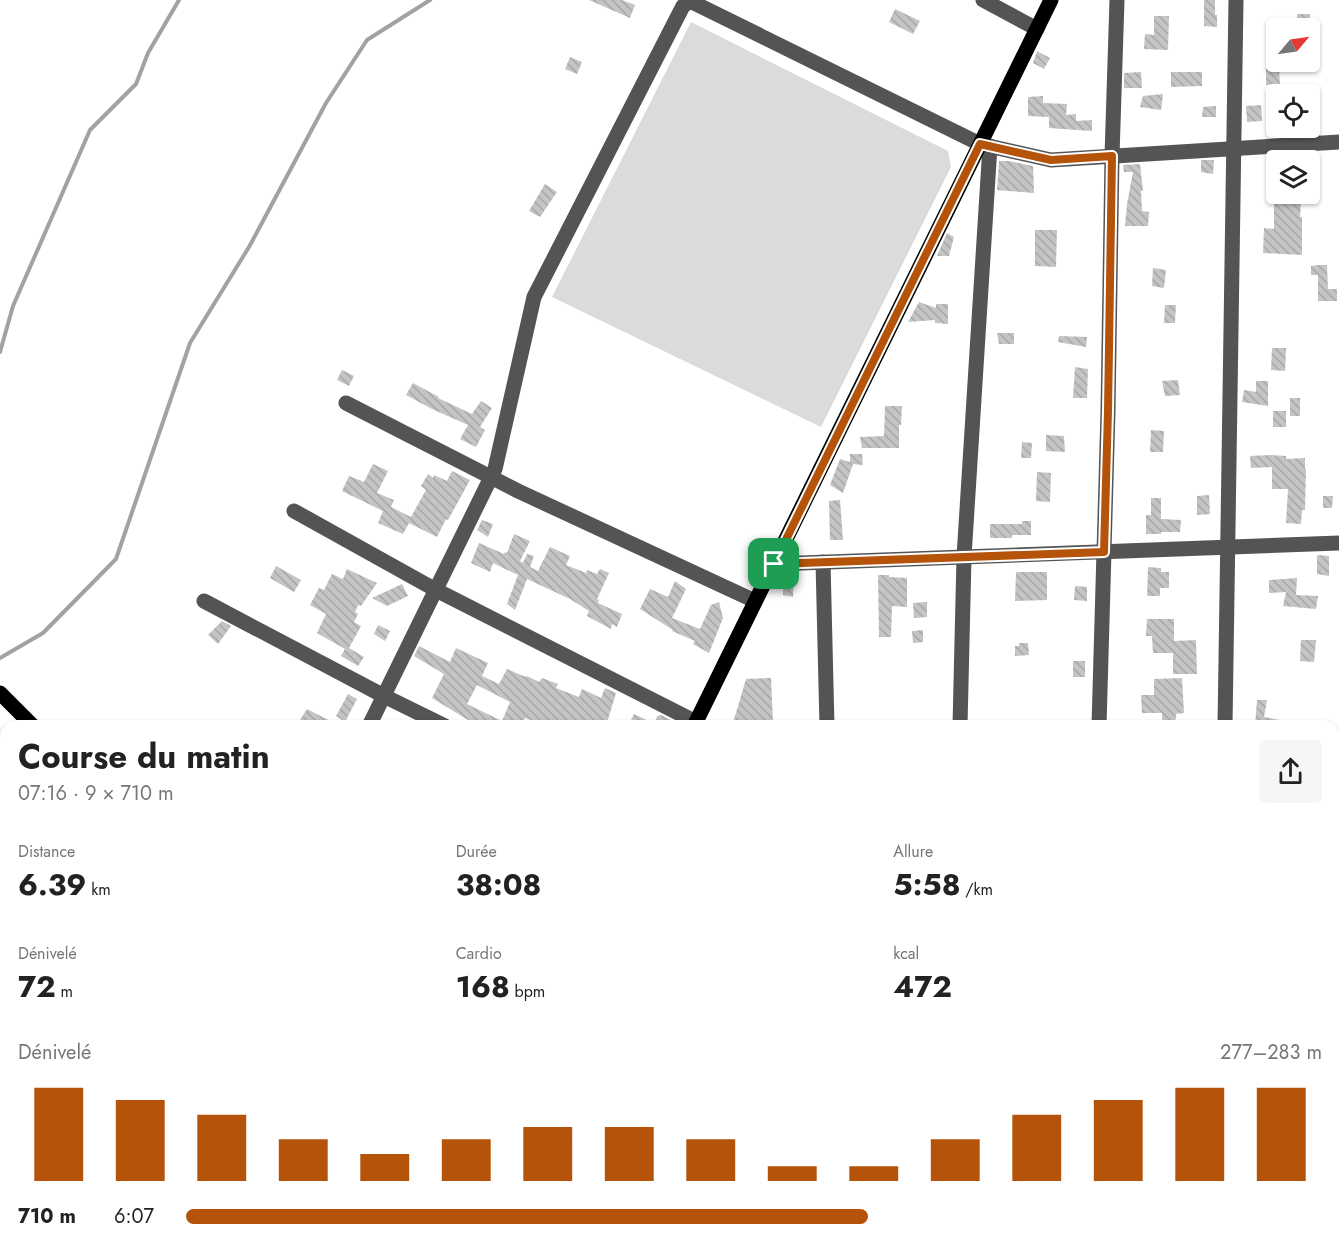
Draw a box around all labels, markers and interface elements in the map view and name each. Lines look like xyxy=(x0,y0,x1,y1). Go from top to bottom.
north arrow xyxy=(1266,18,1320,72)
map controls xyxy=(1266,18,1320,204)
button: locate xyxy=(1266,84,1320,138)
button: layers xyxy=(1266,150,1320,204)
pin xyxy=(748,538,799,589)
icon: arrive xyxy=(757,547,790,580)
text: Course du matin xyxy=(18,733,270,780)
button: share xyxy=(1259,740,1322,803)
text: 07:16 · 9 × 710 m xyxy=(18,779,174,808)
text: Distance xyxy=(18,840,75,863)
text: Durée xyxy=(456,840,497,863)
text: Allure xyxy=(893,840,933,863)
text: 6.39 xyxy=(18,863,86,906)
text: 38:08 xyxy=(456,863,541,906)
text: 5:58 xyxy=(893,863,961,906)
text: km xyxy=(86,878,111,901)
text: /km xyxy=(961,878,993,901)
text: Dénivelé xyxy=(18,942,77,965)
text: Cardio xyxy=(456,942,502,965)
text: kcal xyxy=(893,942,919,965)
text: 72 xyxy=(18,965,56,1008)
text: 168 xyxy=(456,965,510,1008)
text: 472 xyxy=(893,965,952,1008)
text: m xyxy=(56,980,73,1003)
text: bpm xyxy=(510,980,545,1003)
text: Dénivelé xyxy=(18,1038,91,1067)
text: 277–283 m xyxy=(1220,1038,1322,1067)
text: 710 m xyxy=(18,1202,76,1231)
text: 6:07 xyxy=(114,1202,154,1231)

